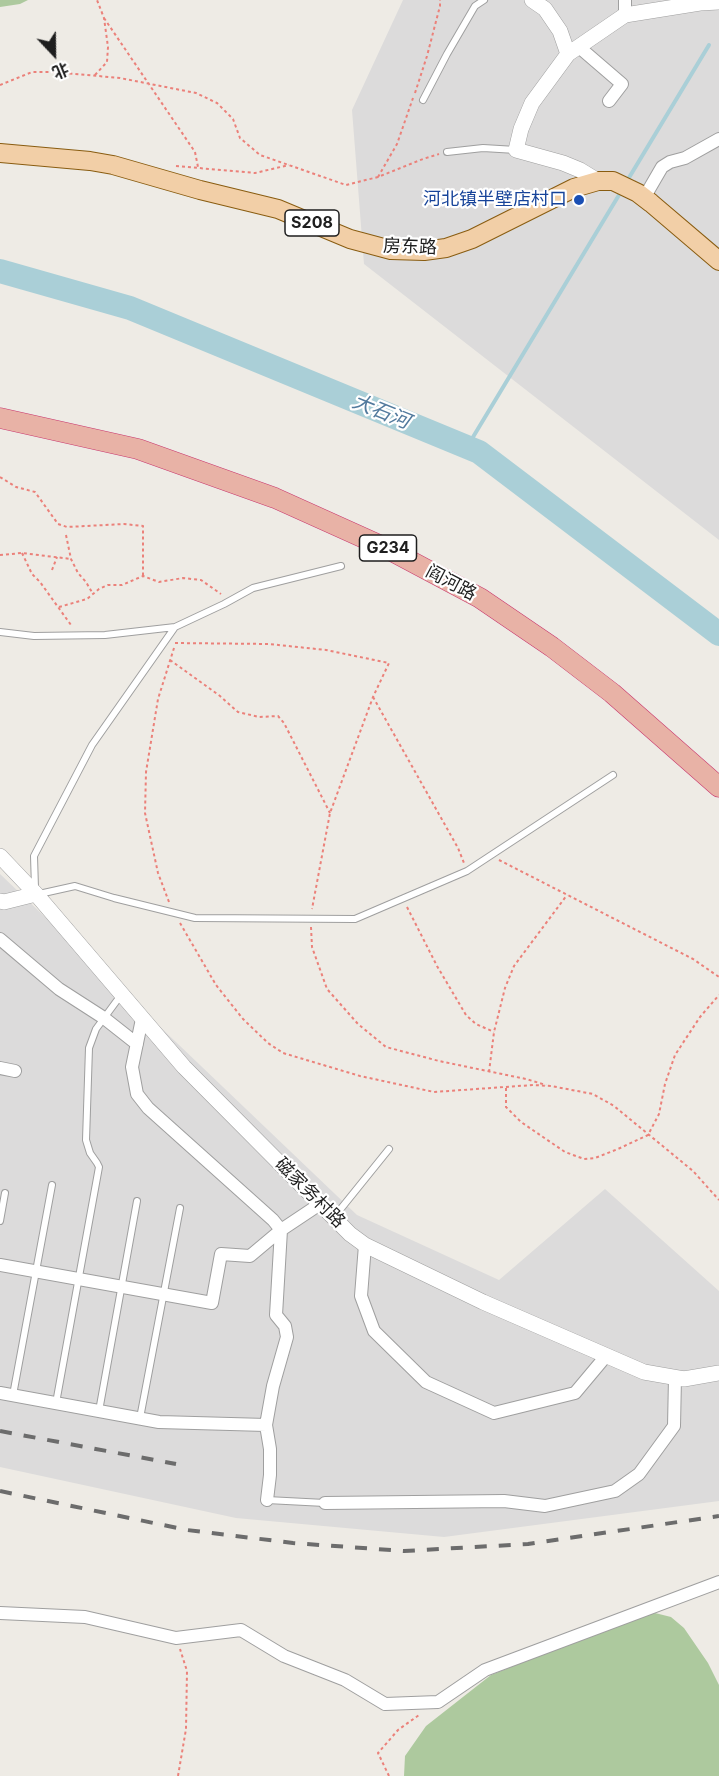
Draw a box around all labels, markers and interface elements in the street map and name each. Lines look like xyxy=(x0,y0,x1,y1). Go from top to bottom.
north arrow xyxy=(24,24,84,84)
text: 北 xyxy=(50,58,72,83)
place label: 河北镇半壁店村口 xyxy=(423,189,567,211)
marker: 河北镇半壁店村口 xyxy=(572,193,586,207)
road number: S208 xyxy=(285,210,339,236)
street label: 房东路 xyxy=(383,235,437,259)
water label: 大石河 xyxy=(349,390,413,434)
road number: G234 xyxy=(360,535,416,561)
street label: 阎河路 xyxy=(422,561,480,605)
street label: 磁家务村路 xyxy=(271,1154,349,1232)

